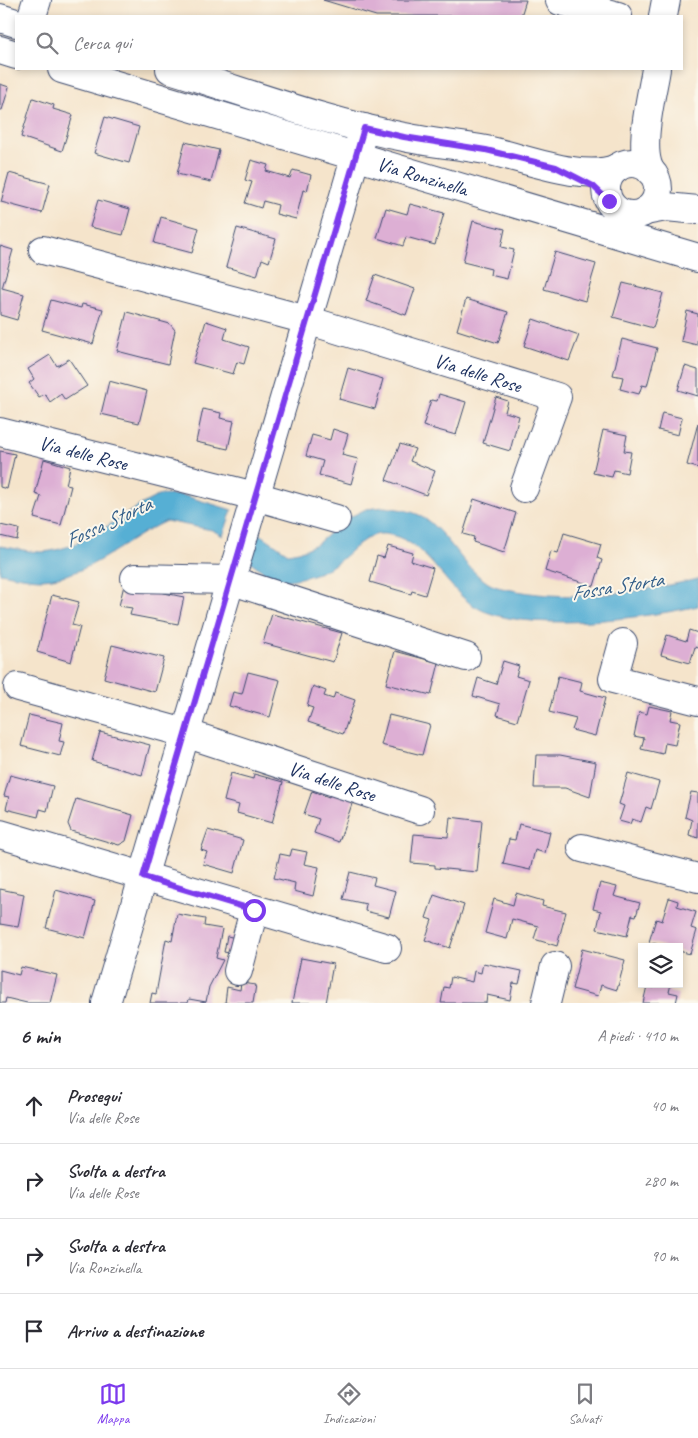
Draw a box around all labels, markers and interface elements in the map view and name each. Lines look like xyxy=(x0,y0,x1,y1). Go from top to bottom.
search box xyxy=(15,15,683,70)
icon: search xyxy=(33,29,61,57)
text: Cerca qui xyxy=(73,31,132,55)
street label: Via Ronzinella xyxy=(374,151,472,202)
route end xyxy=(598,190,621,213)
street label: Via delle Rose xyxy=(431,348,526,399)
street label: Via delle Rose xyxy=(37,430,131,477)
water label: Fossa Storta xyxy=(61,490,157,553)
water label: Fossa Storta xyxy=(569,566,667,606)
street label: Via delle Rose xyxy=(285,756,380,808)
route start xyxy=(243,899,266,922)
map controls xyxy=(638,943,683,988)
button: layers xyxy=(638,943,683,988)
text: 6 min xyxy=(20,1023,61,1049)
text: A piedi · 410 m xyxy=(597,1026,678,1046)
text: Prosegui xyxy=(67,1084,120,1108)
icon: ahead xyxy=(20,1092,48,1120)
text: 40 m xyxy=(651,1096,678,1116)
text: Via delle Rose xyxy=(67,1108,139,1128)
text: Svolta a destra xyxy=(67,1159,165,1183)
icon: right xyxy=(20,1167,48,1195)
text: 280 m xyxy=(644,1171,678,1191)
text: Via delle Rose xyxy=(67,1183,139,1203)
text: Svolta a destra xyxy=(67,1234,165,1258)
icon: right xyxy=(20,1242,48,1270)
text: 90 m xyxy=(651,1246,678,1266)
text: Via Ronzinella xyxy=(67,1258,141,1278)
icon: arrive xyxy=(20,1317,48,1345)
text: Arrivo a destinazione xyxy=(67,1319,203,1343)
tab: Mappa xyxy=(97,1380,129,1427)
tab: Indicazioni xyxy=(323,1380,375,1427)
tab: Salvati xyxy=(568,1380,601,1427)

